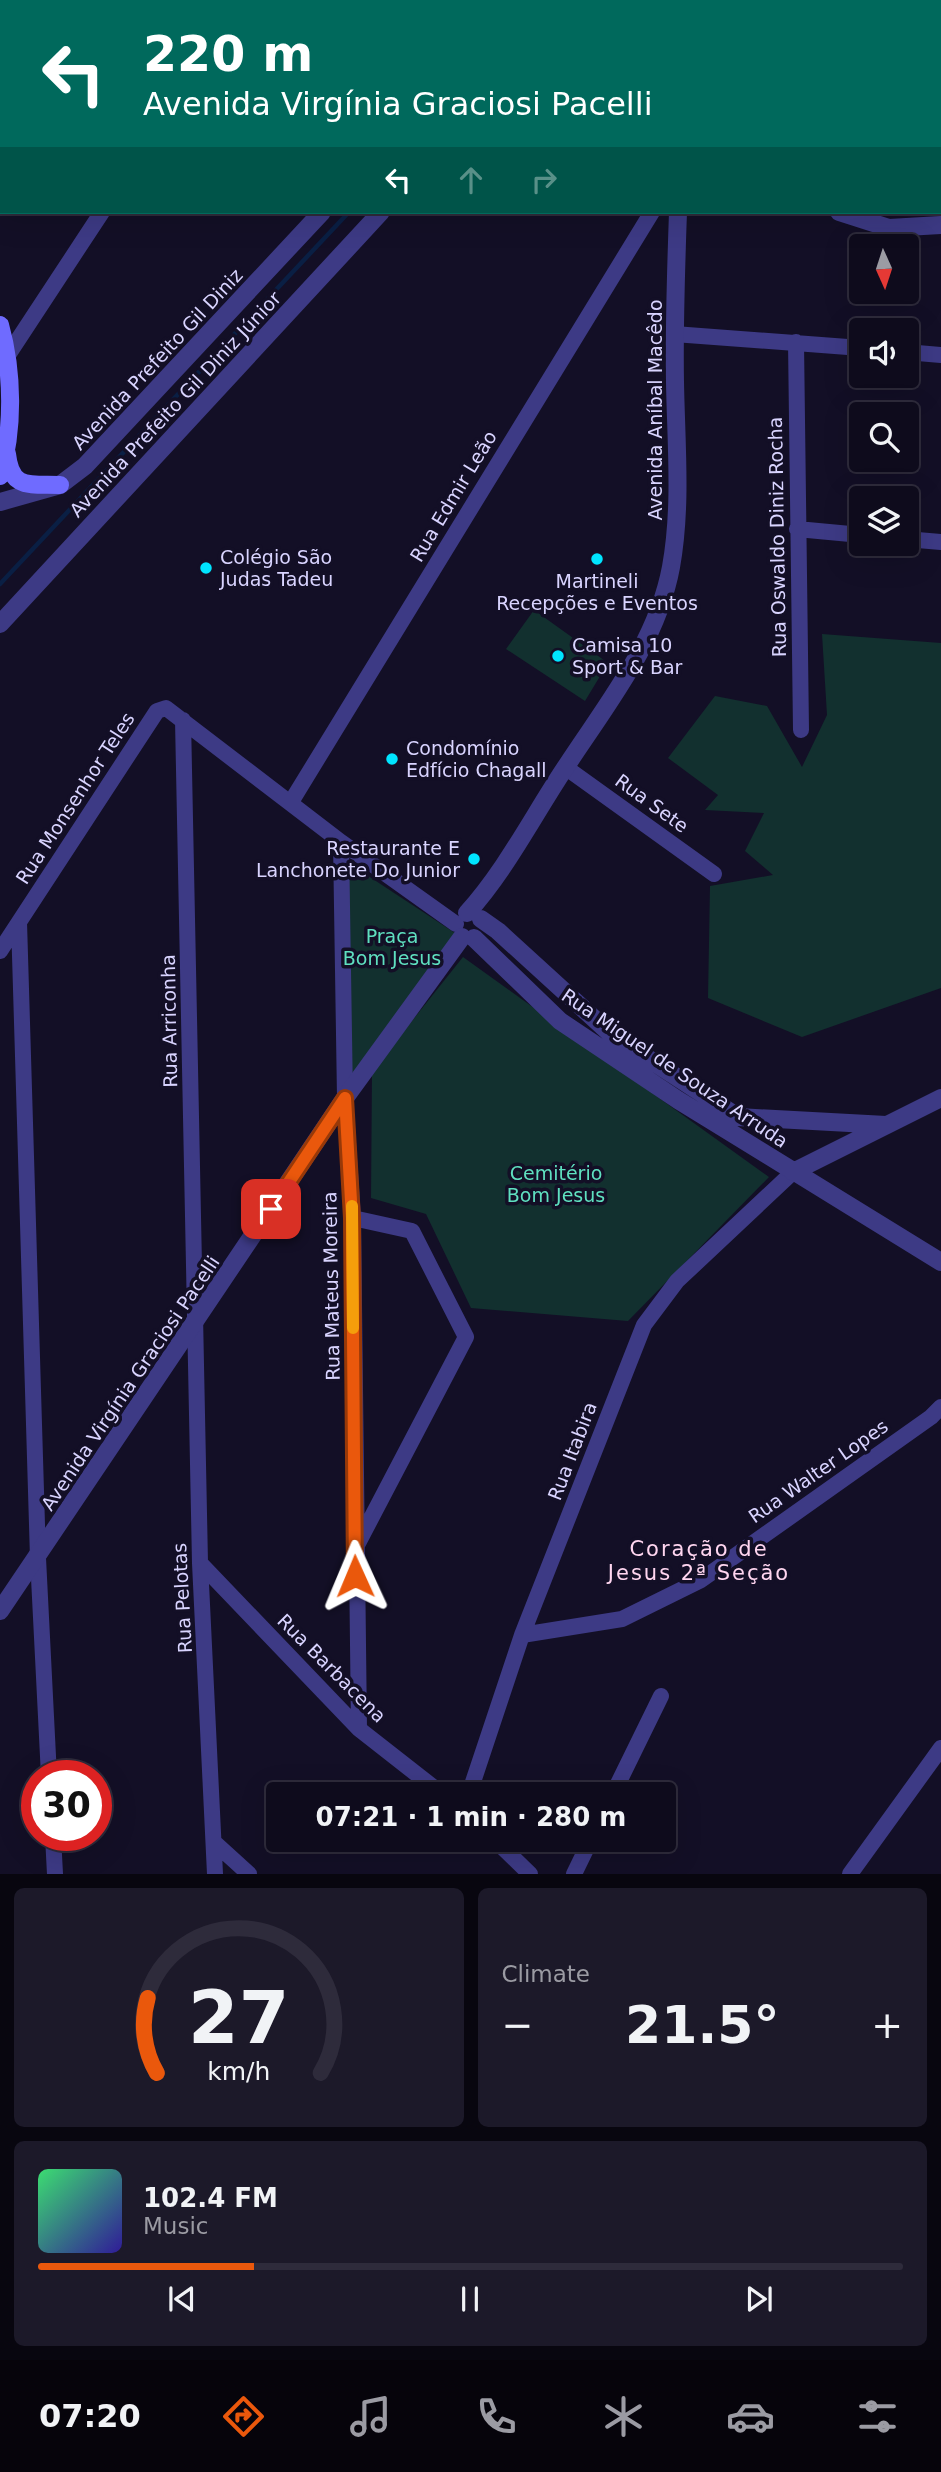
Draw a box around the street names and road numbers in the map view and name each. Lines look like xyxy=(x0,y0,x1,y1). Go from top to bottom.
street label: Avenida Prefeito Gil Diniz xyxy=(67,264,247,454)
street label: Avenida Prefeito Gil Diniz Júnior xyxy=(65,287,285,521)
street label: Avenida Aníbal Macêdo xyxy=(644,299,666,521)
street label: Rua Oswaldo Diniz Rocha xyxy=(764,417,790,657)
street label: Rua Edmir Leão xyxy=(405,426,501,566)
street label: Rua Monsenhor Teles xyxy=(11,708,139,888)
street label: Rua Sete xyxy=(611,769,693,837)
street label: Rua Arriconha xyxy=(157,954,181,1088)
street label: Rua Miguel de Souza Arruda xyxy=(558,984,792,1152)
street label: Rua Mateus Moreira xyxy=(318,1191,344,1381)
street label: Avenida Virgínia Graciosi Pacelli xyxy=(36,1251,224,1515)
street label: Rua Itabira xyxy=(543,1399,601,1503)
street label: Rua Walter Lopes xyxy=(744,1415,892,1527)
street label: Rua Pelotas xyxy=(168,1542,196,1654)
street label: Rua Barbacena xyxy=(273,1609,391,1727)

